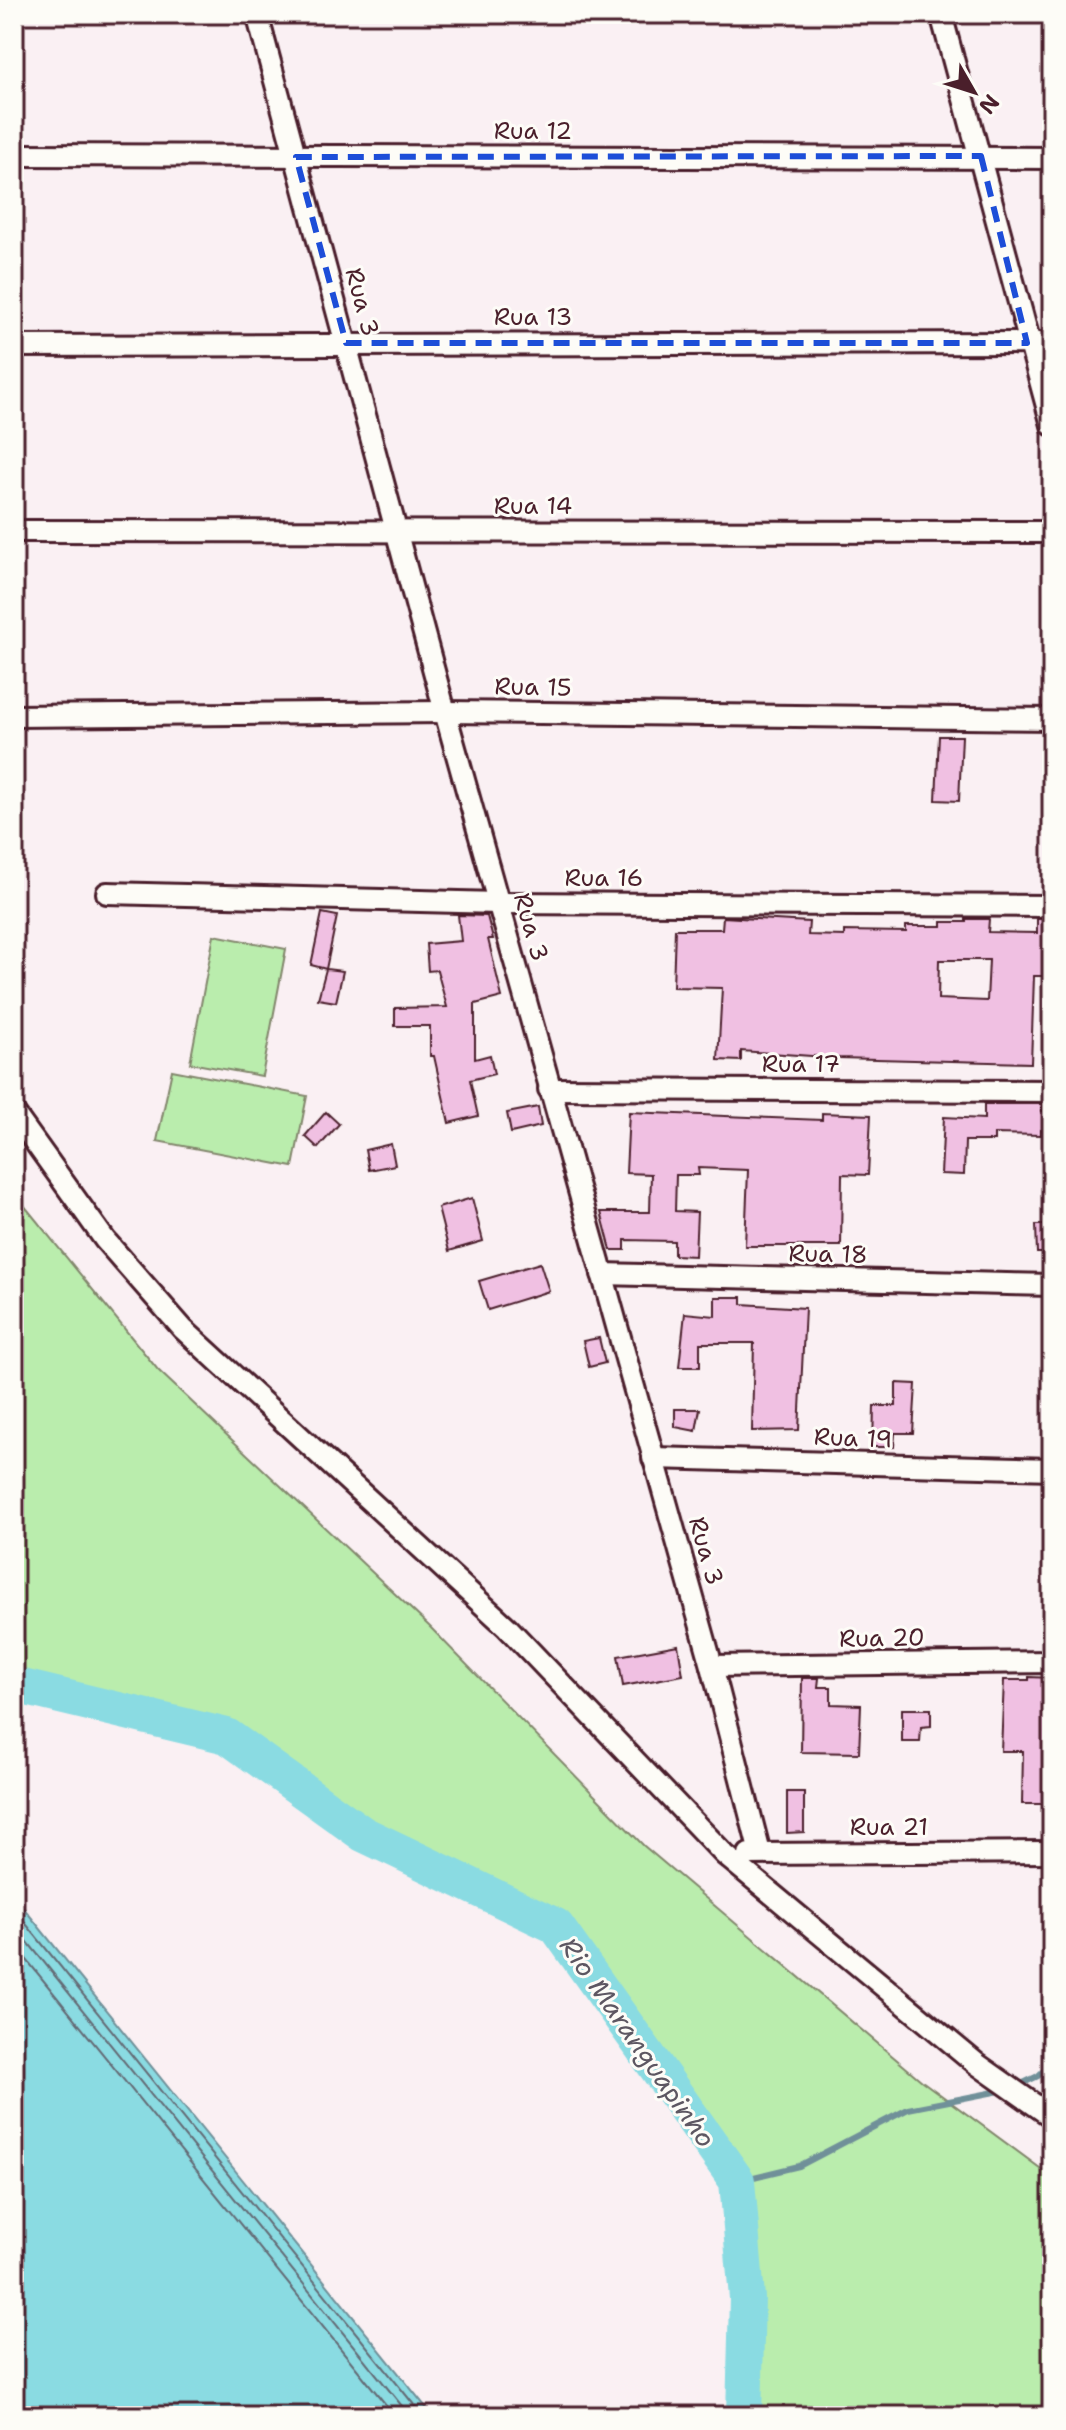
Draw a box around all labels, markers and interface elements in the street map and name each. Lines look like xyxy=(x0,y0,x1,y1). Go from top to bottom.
north arrow xyxy=(934,52,1014,132)
text: N xyxy=(972,88,1006,120)
street label: Rua 12 xyxy=(494,115,572,147)
street label: Rua 3 xyxy=(338,264,386,340)
street label: Rua 13 xyxy=(494,301,572,333)
street label: Rua 14 xyxy=(494,490,572,522)
street label: Rua 15 xyxy=(494,670,572,704)
street label: Rua 16 xyxy=(565,862,643,894)
street label: Rua 3 xyxy=(506,889,556,965)
street label: Rua 17 xyxy=(762,1048,840,1080)
street label: Rua 18 xyxy=(788,1237,868,1271)
street label: Rua 19 xyxy=(813,1421,893,1455)
street label: Rua 3 xyxy=(681,1513,731,1589)
street label: Rua 20 xyxy=(839,1621,925,1655)
street label: Rua 21 xyxy=(850,1811,928,1843)
water label: Rio Maranguapinho xyxy=(552,1930,724,2154)

